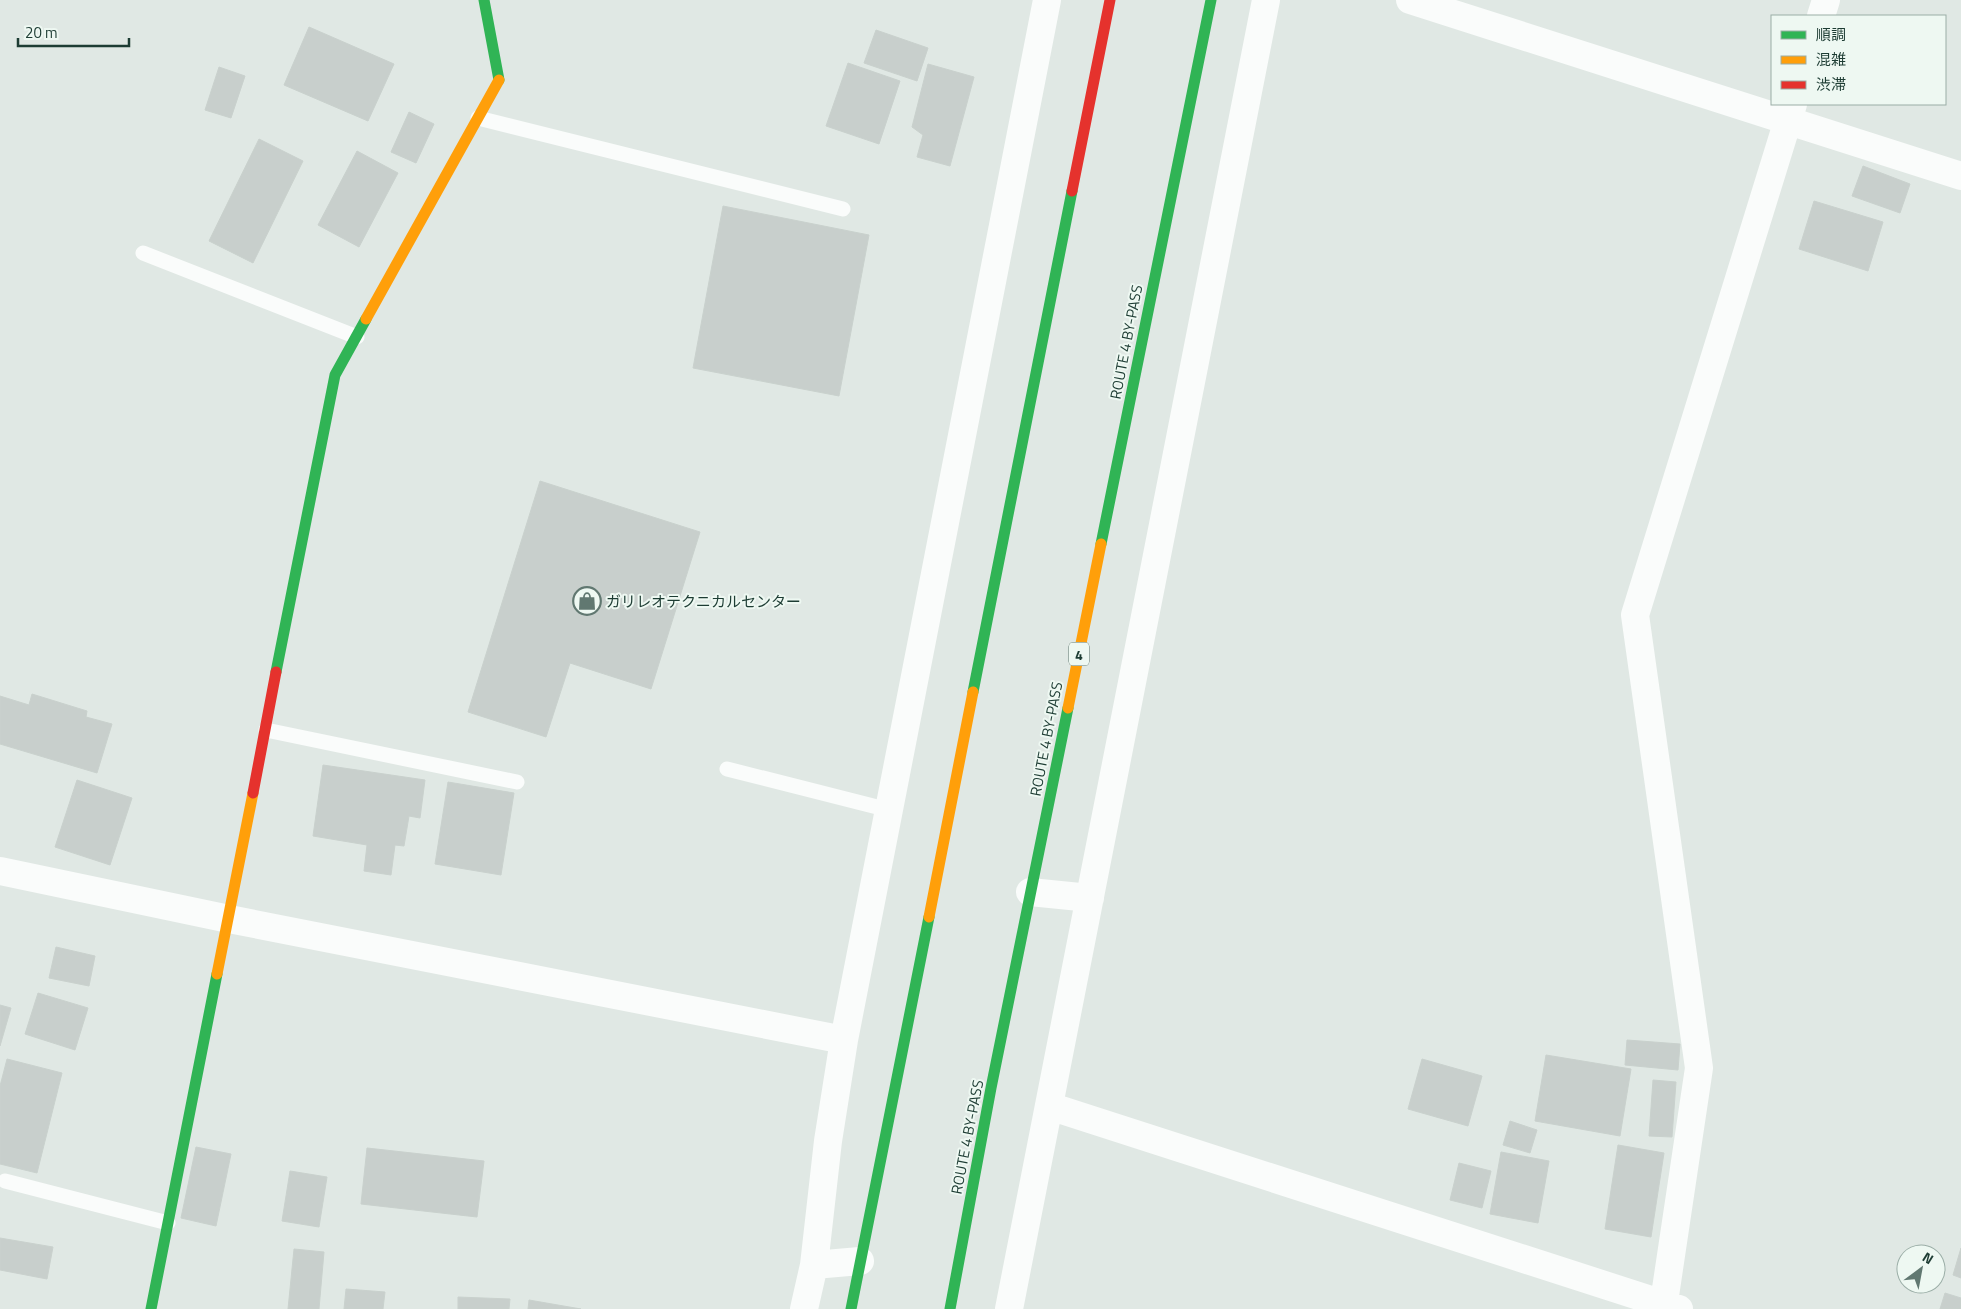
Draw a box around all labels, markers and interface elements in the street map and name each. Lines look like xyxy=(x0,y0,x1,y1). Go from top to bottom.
scale bar xyxy=(18,15,129,47)
legend xyxy=(1771,15,1946,105)
text: 20 m xyxy=(25,21,58,44)
text: 順調 xyxy=(1816,23,1846,46)
text: 混雑 xyxy=(1816,48,1846,71)
text: 渋滞 xyxy=(1816,73,1846,96)
street label: ROUTE 4 BY-PASS xyxy=(1104,283,1148,401)
shop icon: ガリレオテクニカルセンター xyxy=(572,586,602,616)
place label: ガリレオテクニカルセンター xyxy=(606,590,801,613)
road number: 4 xyxy=(1069,642,1089,666)
street label: ROUTE 4 BY-PASS xyxy=(1024,680,1068,798)
street label: ROUTE 4 BY-PASS xyxy=(945,1078,989,1196)
north arrow xyxy=(1896,1244,1946,1294)
text: N xyxy=(1918,1246,1938,1269)

